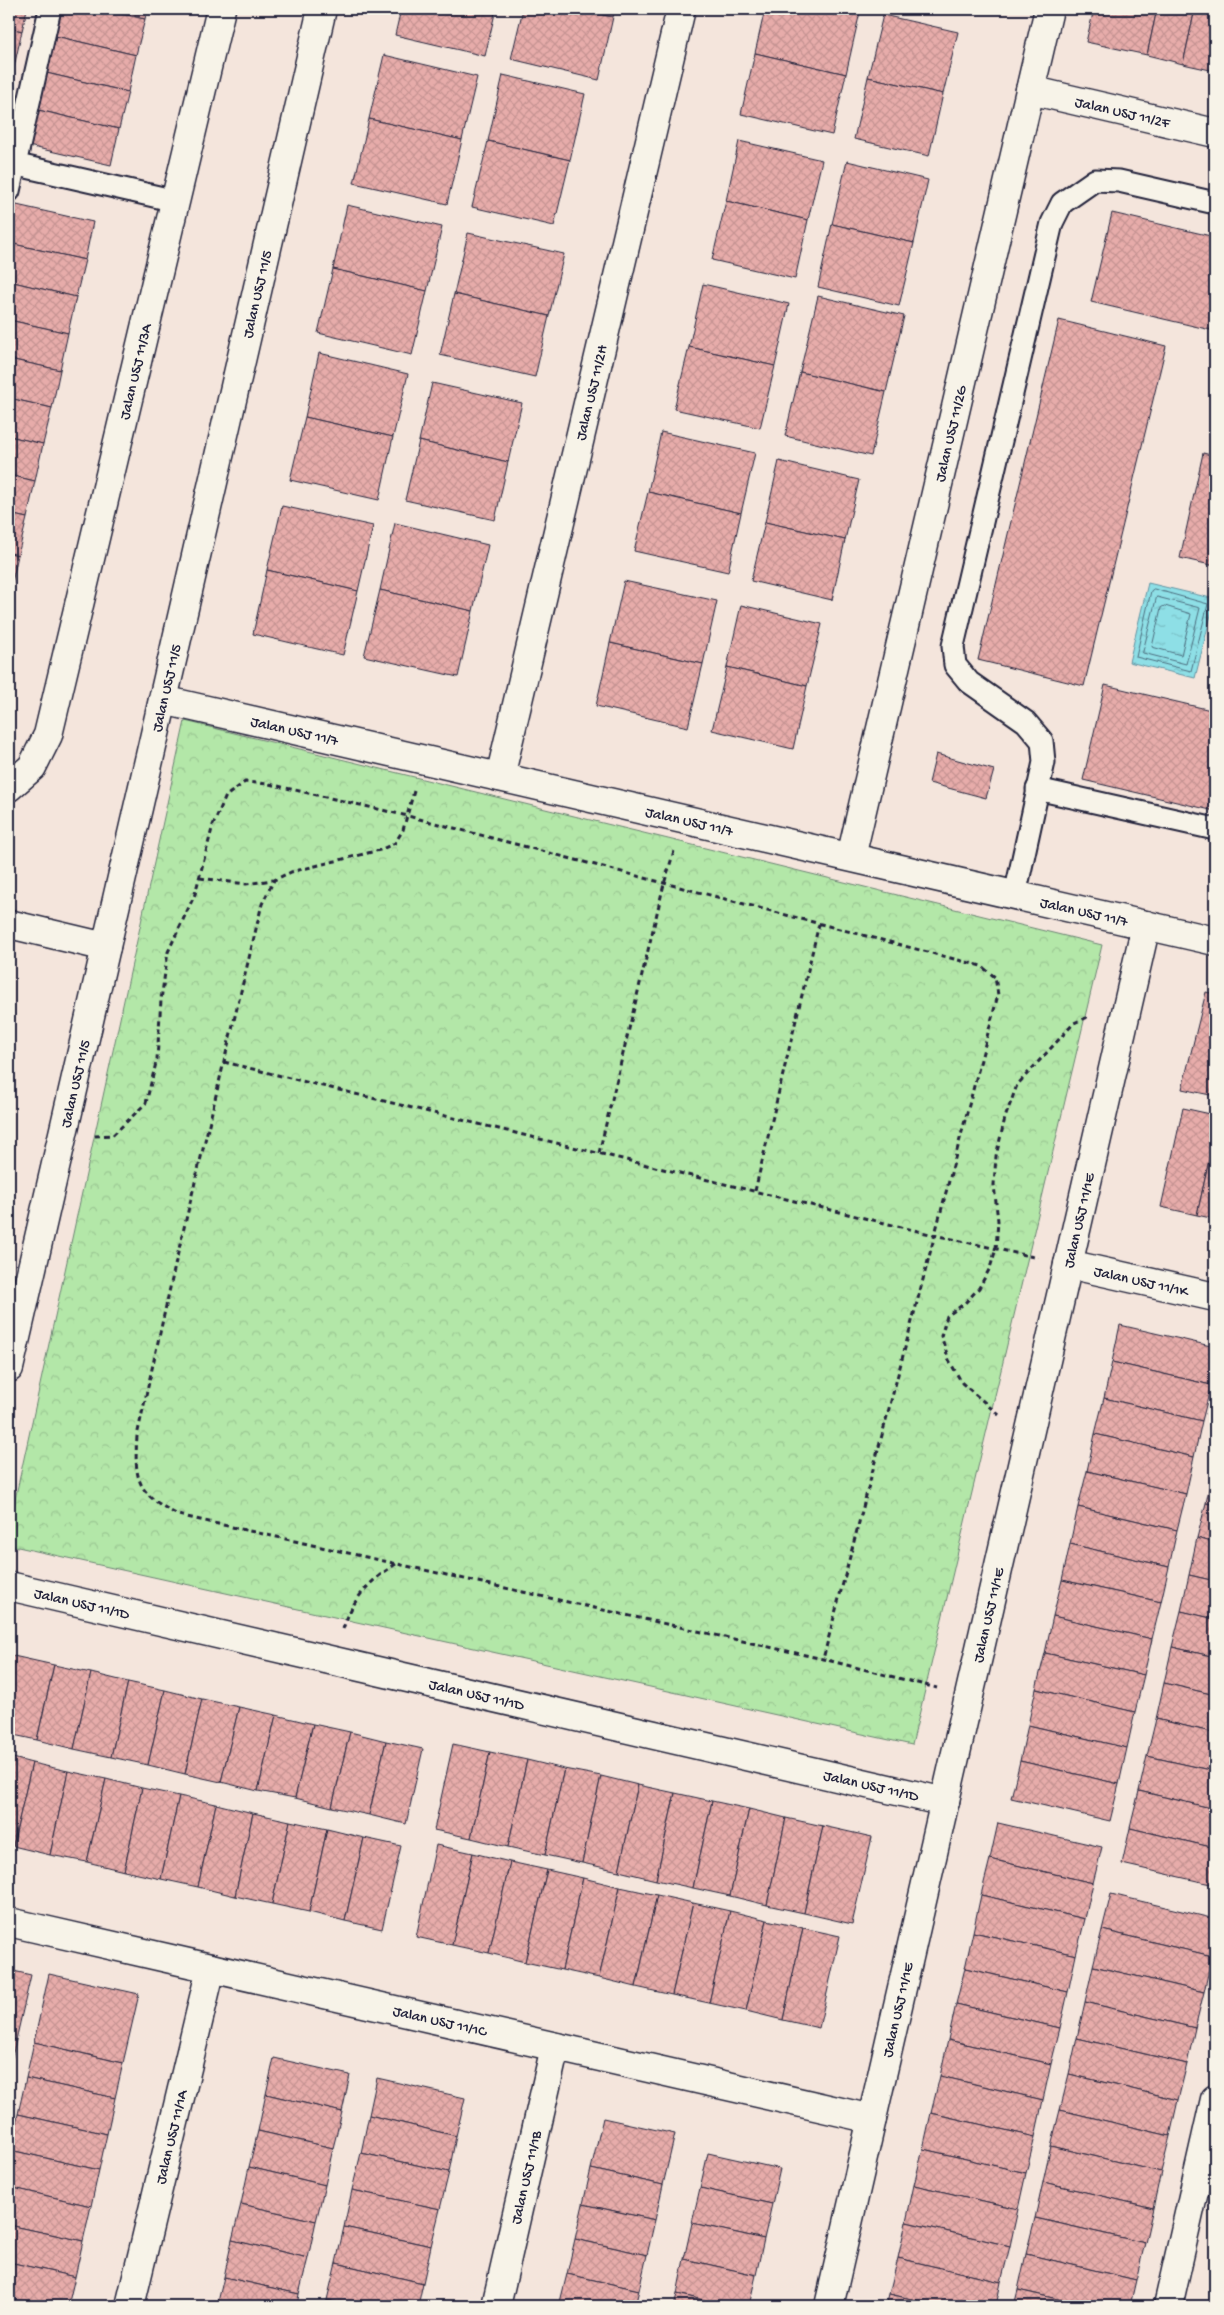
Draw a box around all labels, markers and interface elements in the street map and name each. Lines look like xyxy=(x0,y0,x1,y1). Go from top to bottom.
street label: Jalan USJ 11/2F xyxy=(1073,94,1172,133)
street label: Jalan USJ 11/5 xyxy=(239,249,277,340)
street label: Jalan USJ 11/3A xyxy=(116,321,157,422)
street label: Jalan USJ 11/2H xyxy=(573,343,613,442)
street label: Jalan USJ 11/2G xyxy=(932,383,972,484)
street label: Jalan USJ 11/5 xyxy=(149,643,186,734)
street label: Jalan USJ 11/7 xyxy=(249,713,341,751)
street label: Jalan USJ 11/7 xyxy=(643,804,736,842)
street label: Jalan USJ 11/7 xyxy=(1038,894,1130,932)
street label: Jalan USJ 11/5 xyxy=(58,1038,95,1129)
street label: Jalan USJ 11/1E xyxy=(1061,1171,1100,1270)
street label: Jalan USJ 11/1K xyxy=(1092,1263,1191,1302)
street label: Jalan USJ 11/1E xyxy=(970,1566,1009,1665)
street label: Jalan USJ 11/1D xyxy=(32,1585,131,1625)
street label: Jalan USJ 11/1D xyxy=(427,1676,526,1716)
street label: Jalan USJ 11/1D xyxy=(821,1767,921,1807)
street label: Jalan USJ 11/1E xyxy=(879,1960,919,2059)
street label: Jalan USJ 11/1C xyxy=(391,2003,489,2042)
street label: Jalan USJ 11/1A xyxy=(153,2087,193,2186)
street label: Jalan USJ 11/1B xyxy=(508,2129,547,2226)

